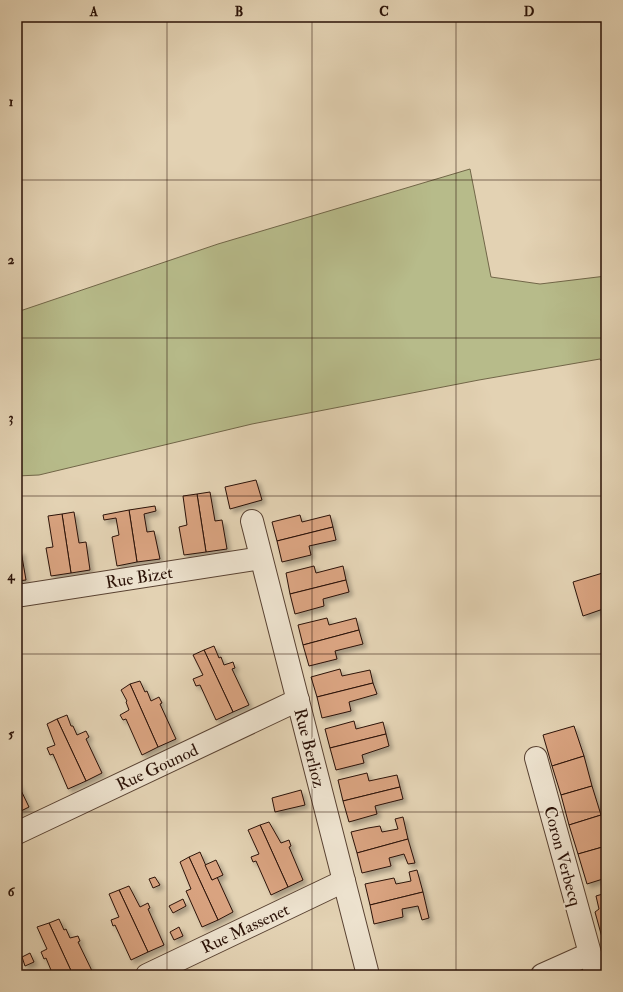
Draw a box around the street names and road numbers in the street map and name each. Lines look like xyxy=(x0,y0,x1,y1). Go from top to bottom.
street label: Rue Bizet xyxy=(104,562,175,593)
street label: Rue Berlioz xyxy=(290,706,330,790)
street label: Rue Gounod xyxy=(113,739,202,796)
street label: Coron Verbecq xyxy=(539,804,586,909)
street label: Rue Massenet xyxy=(198,899,293,958)

